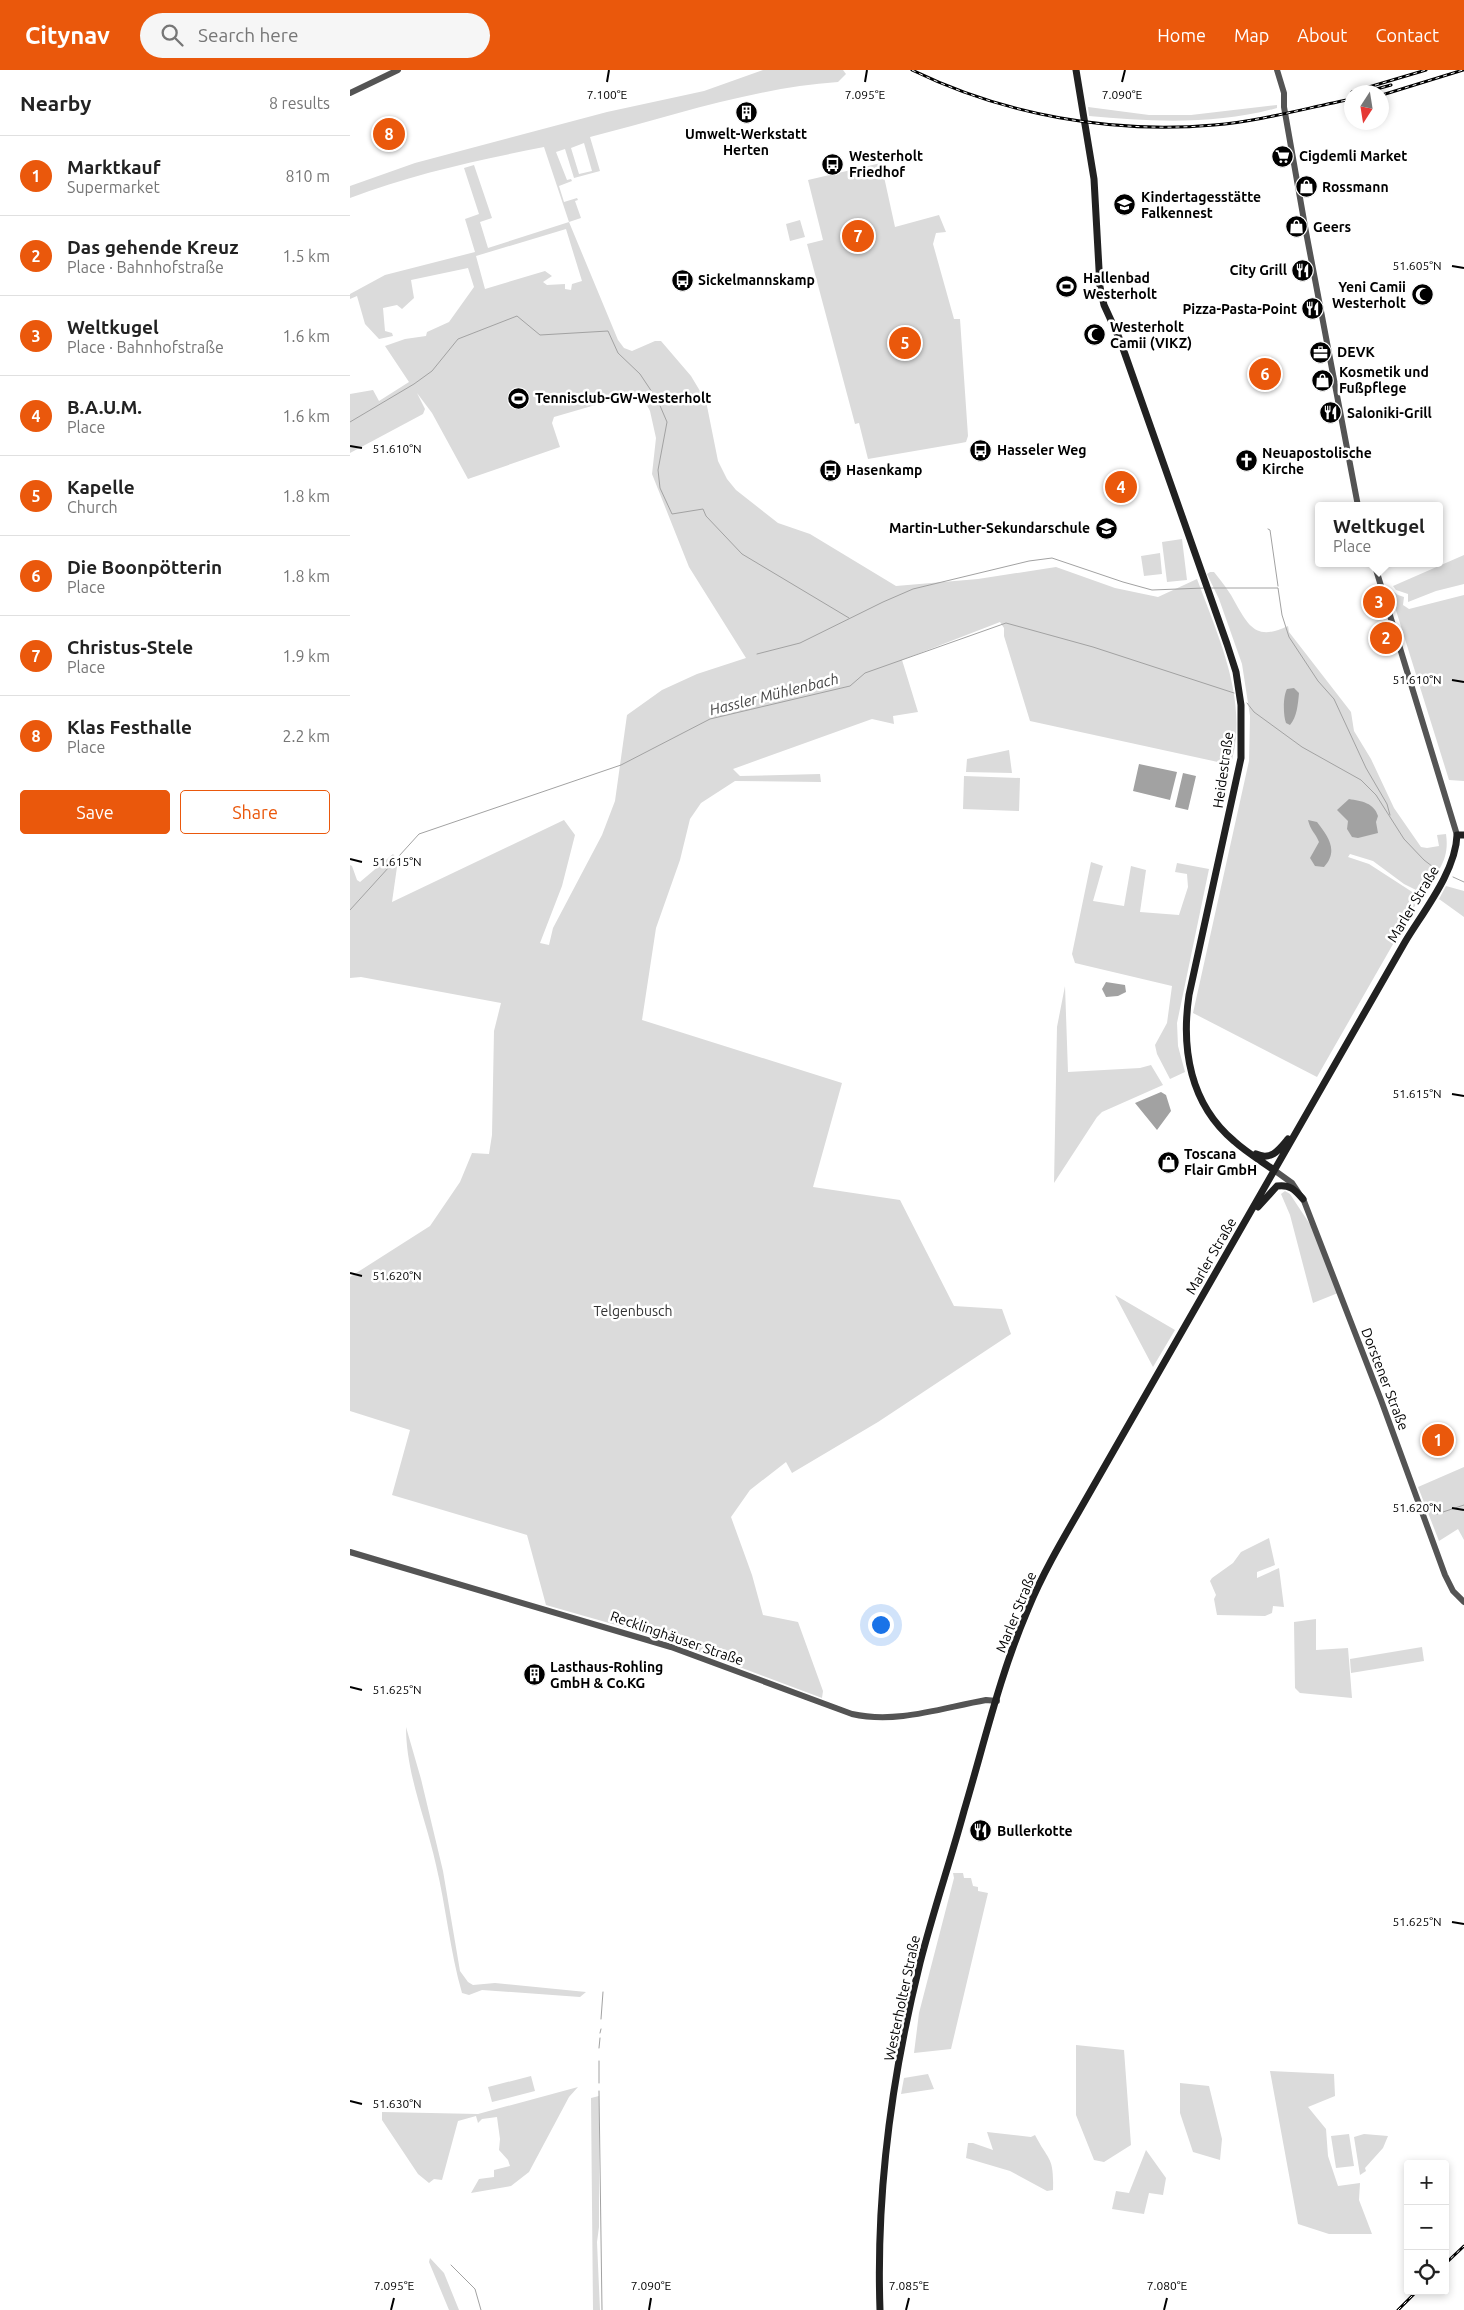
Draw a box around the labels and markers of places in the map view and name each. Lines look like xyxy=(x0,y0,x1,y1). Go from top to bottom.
building icon: Umwelt-Werkstatt Herten xyxy=(734,100,758,124)
pin: 8 xyxy=(373,115,405,153)
place label: Umwelt-Werkstatt Herten xyxy=(685,126,807,158)
supermarket icon: Cigdemli Market xyxy=(1271,144,1295,168)
place label: Westerholt Friedhof xyxy=(849,148,923,180)
place label: Cigdemli Market xyxy=(1299,148,1407,164)
bus stop icon: Westerholt Friedhof xyxy=(821,152,845,176)
shop icon: Rossmann xyxy=(1294,175,1318,199)
place label: Rossmann xyxy=(1322,179,1389,195)
place label: Kindertagesstätte Falkennest xyxy=(1141,189,1261,221)
school or university icon: Kindertagesstätte Falkennest xyxy=(1113,193,1137,217)
shop icon: Geers xyxy=(1285,215,1309,239)
pin: 7 xyxy=(842,217,874,255)
place label: Geers xyxy=(1313,219,1352,235)
restaurant icon: City Grill xyxy=(1291,258,1315,282)
place label: City Grill xyxy=(1229,262,1287,278)
bus stop icon: Sickelmannskamp xyxy=(670,268,694,292)
place label: Hallenbad Westerholt xyxy=(1083,270,1157,302)
place label: Sickelmannskamp xyxy=(698,272,815,288)
sports icon: Hallenbad Westerholt xyxy=(1055,274,1079,298)
place label: Yeni Camii Westerholt xyxy=(1332,279,1406,311)
mosque icon: Yeni Camii Westerholt xyxy=(1410,283,1434,307)
restaurant icon: Pizza-Pasta-Point xyxy=(1301,297,1325,321)
place label: Pizza-Pasta-Point xyxy=(1182,301,1297,317)
place label: Westerholt Camii (VIKZ) xyxy=(1110,319,1192,351)
mosque icon: Westerholt Camii (VIKZ) xyxy=(1082,323,1106,347)
pin: 5 xyxy=(889,324,921,362)
office icon: DEVK xyxy=(1309,340,1333,364)
place label: DEVK xyxy=(1337,344,1375,360)
pin: 6 xyxy=(1249,355,1281,393)
place label: Kosmetik und Fußpflege xyxy=(1339,364,1429,396)
shop icon: Kosmetik und Fußpflege xyxy=(1311,368,1335,392)
sports icon: Tennisclub-GW-Westerholt xyxy=(507,386,531,410)
place label: Tennisclub-GW-Westerholt xyxy=(535,390,711,406)
restaurant icon: Saloniki-Grill xyxy=(1319,401,1343,425)
place label: Saloniki-Grill xyxy=(1347,405,1432,421)
bus stop icon: Hasseler Weg xyxy=(969,438,993,462)
place label: Hasseler Weg xyxy=(997,442,1087,458)
place label: Neuapostolische Kirche xyxy=(1262,445,1372,477)
church icon: Neuapostolische Kirche xyxy=(1234,449,1258,473)
bus stop icon: Hasenkamp xyxy=(818,458,842,482)
place label: Hasenkamp xyxy=(846,462,922,478)
pin: 4 xyxy=(1105,468,1137,506)
school or university icon: Martin-Luther-Sekundarschule xyxy=(1094,516,1118,540)
place label: Martin-Luther-Sekundarschule xyxy=(889,520,1090,536)
pin: 3 xyxy=(1363,583,1395,621)
pin: 2 xyxy=(1370,619,1402,657)
place label: Toscana Flair GmbH xyxy=(1184,1146,1257,1178)
shop icon: Toscana Flair GmbH xyxy=(1156,1150,1180,1174)
pin: 1 xyxy=(1422,1421,1454,1459)
place label: Lasthaus-Rohling GmbH & Co.KG xyxy=(550,1659,663,1691)
building icon: Lasthaus-Rohling GmbH & Co.KG xyxy=(522,1663,546,1687)
restaurant icon: Bullerkotte xyxy=(969,1819,993,1843)
place label: Bullerkotte xyxy=(997,1823,1073,1839)

